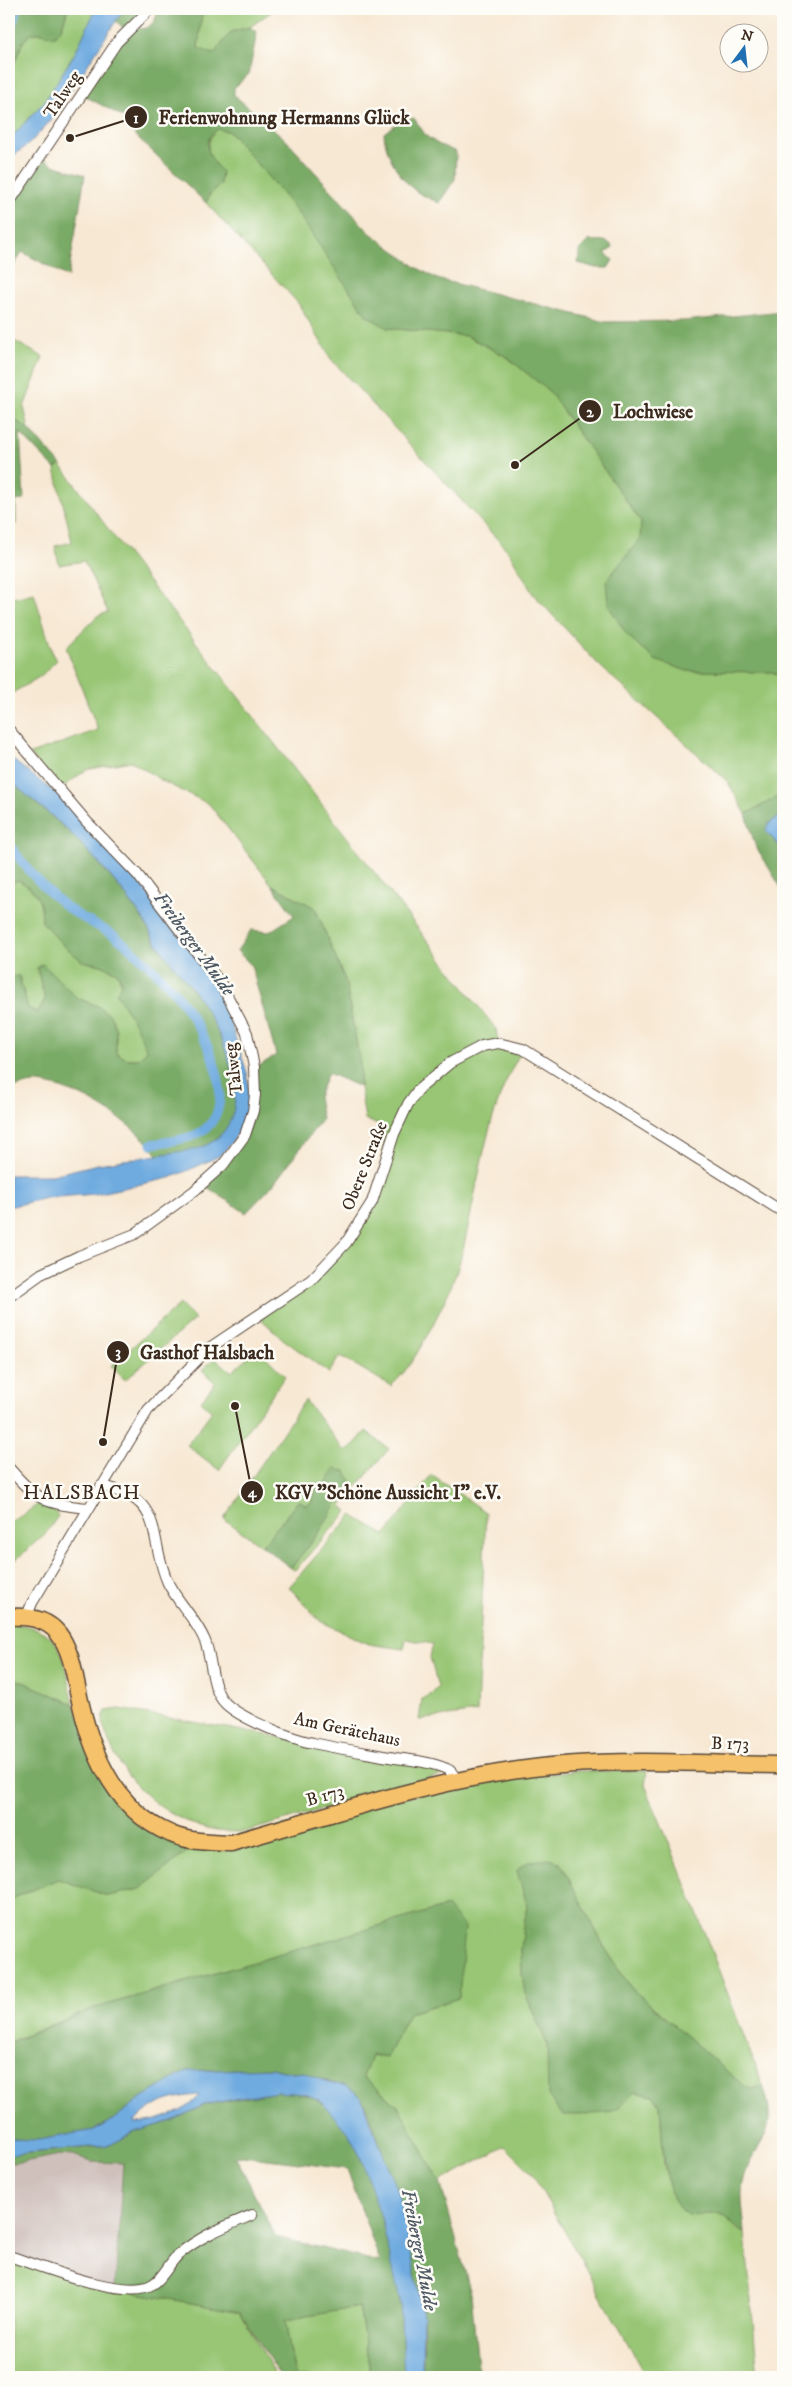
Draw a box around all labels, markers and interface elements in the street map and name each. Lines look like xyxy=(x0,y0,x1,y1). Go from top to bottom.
north arrow xyxy=(720,22,770,72)
text: N xyxy=(739,26,755,47)
street label: Talweg xyxy=(39,67,87,123)
callout: Ferienwohnung Hermanns Glück xyxy=(123,100,419,134)
text: Ferienwohnung Hermanns Glück xyxy=(158,107,410,130)
text: 1 xyxy=(133,109,139,128)
callout: Lochwiese xyxy=(578,394,703,428)
text: Lochwiese xyxy=(613,401,693,424)
text: 2 xyxy=(586,403,594,422)
water label: Freiberger Mulde xyxy=(149,887,240,1001)
street label: Talweg xyxy=(220,1041,248,1096)
street label: Obere Straße xyxy=(337,1118,393,1214)
callout: Gasthof Halsbach xyxy=(105,1335,284,1369)
text: Gasthof Halsbach xyxy=(140,1342,275,1365)
text: 3 xyxy=(115,1343,121,1362)
callout: KGV "Schöne Aussicht I" e.V. xyxy=(239,1475,511,1509)
district label: HALSBACH xyxy=(23,1481,141,1506)
text: KGV "Schöne Aussicht I" e.V. xyxy=(275,1482,502,1505)
text: 4 xyxy=(247,1483,258,1502)
street label: Am Gerätehaus xyxy=(292,1708,402,1752)
street label: B 173 xyxy=(711,1733,749,1755)
street label: B 173 xyxy=(304,1780,346,1812)
water label: Freiberger Mulde xyxy=(396,2187,442,2313)

